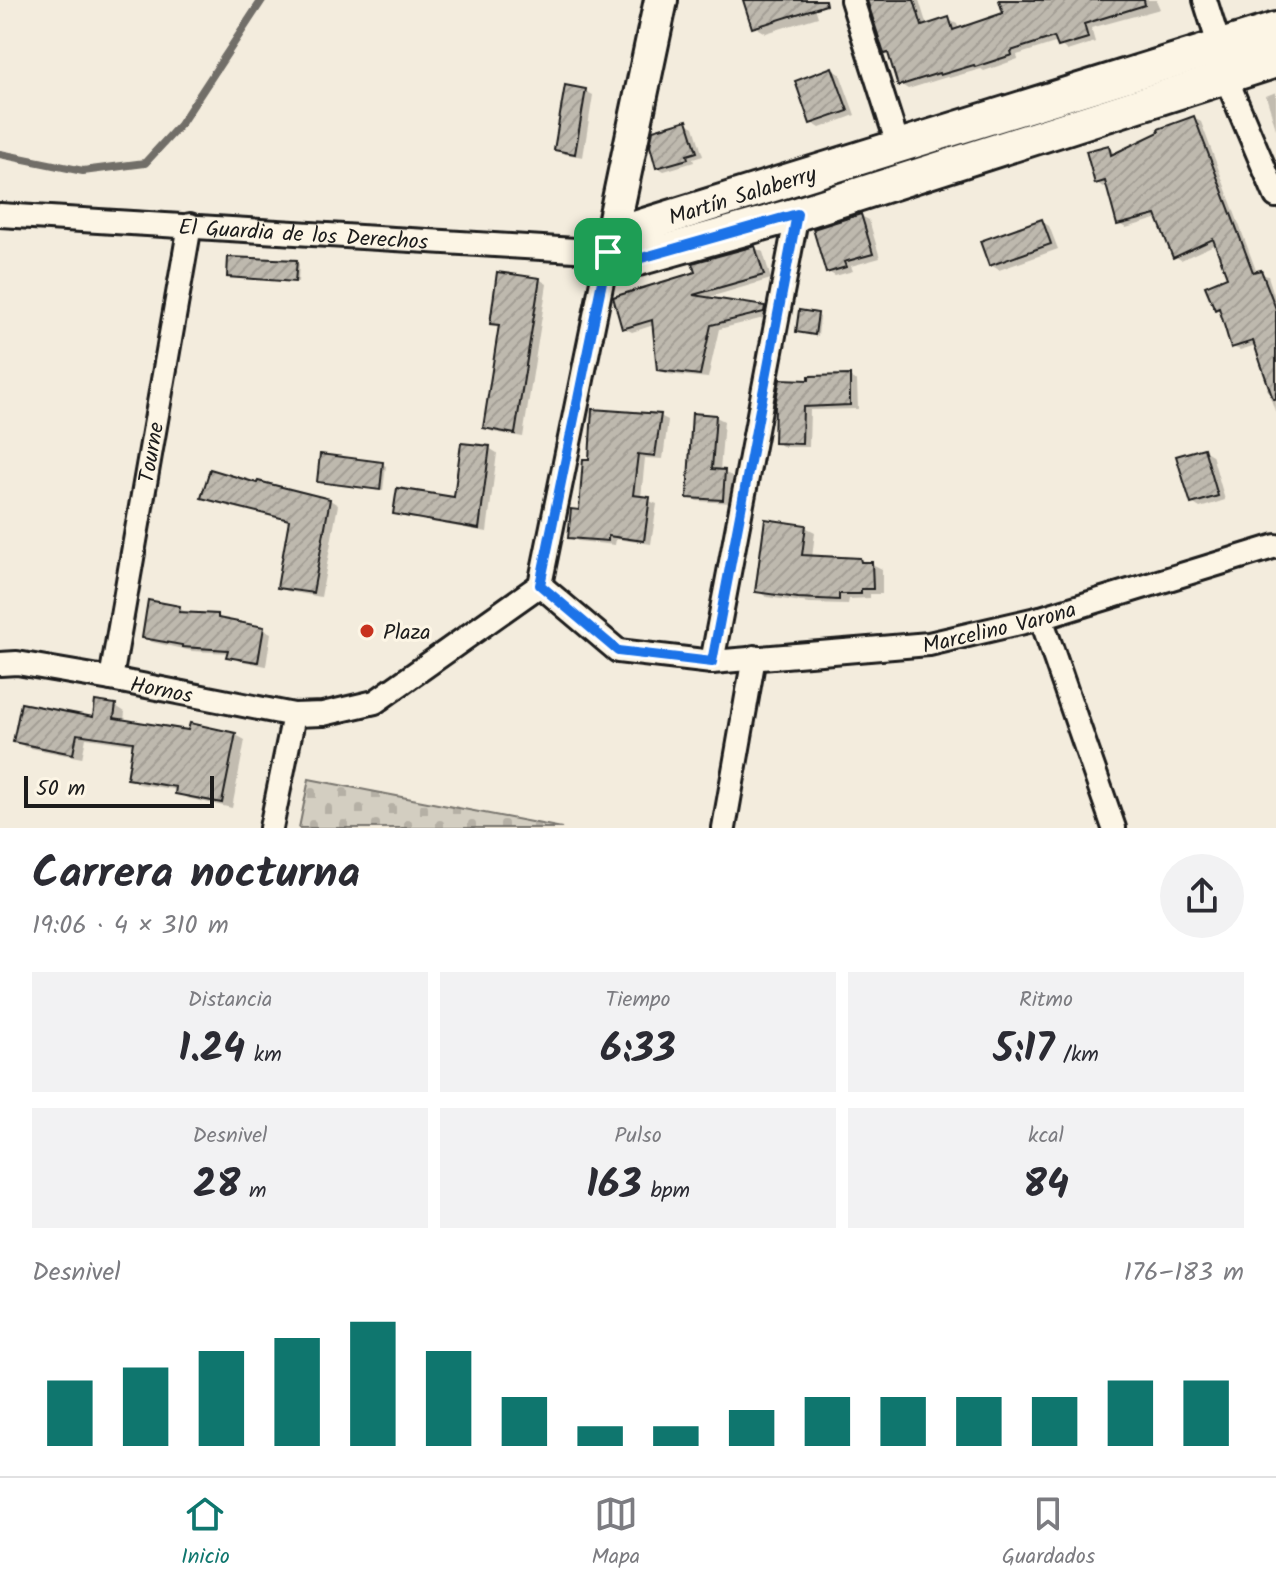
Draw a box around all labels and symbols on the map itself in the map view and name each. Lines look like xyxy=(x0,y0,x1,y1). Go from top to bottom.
street label: Martín Salaberry xyxy=(664,157,822,237)
street label: El Guardia de los Derechos xyxy=(178,211,430,261)
pin xyxy=(574,218,642,286)
street label: Tourne xyxy=(130,420,175,486)
street label: Marcelino Varona xyxy=(919,593,1081,665)
place label: Plaza xyxy=(383,616,431,651)
marker: Plaza xyxy=(358,622,376,640)
street label: Hornos xyxy=(127,668,196,715)
scale bar xyxy=(24,772,214,808)

